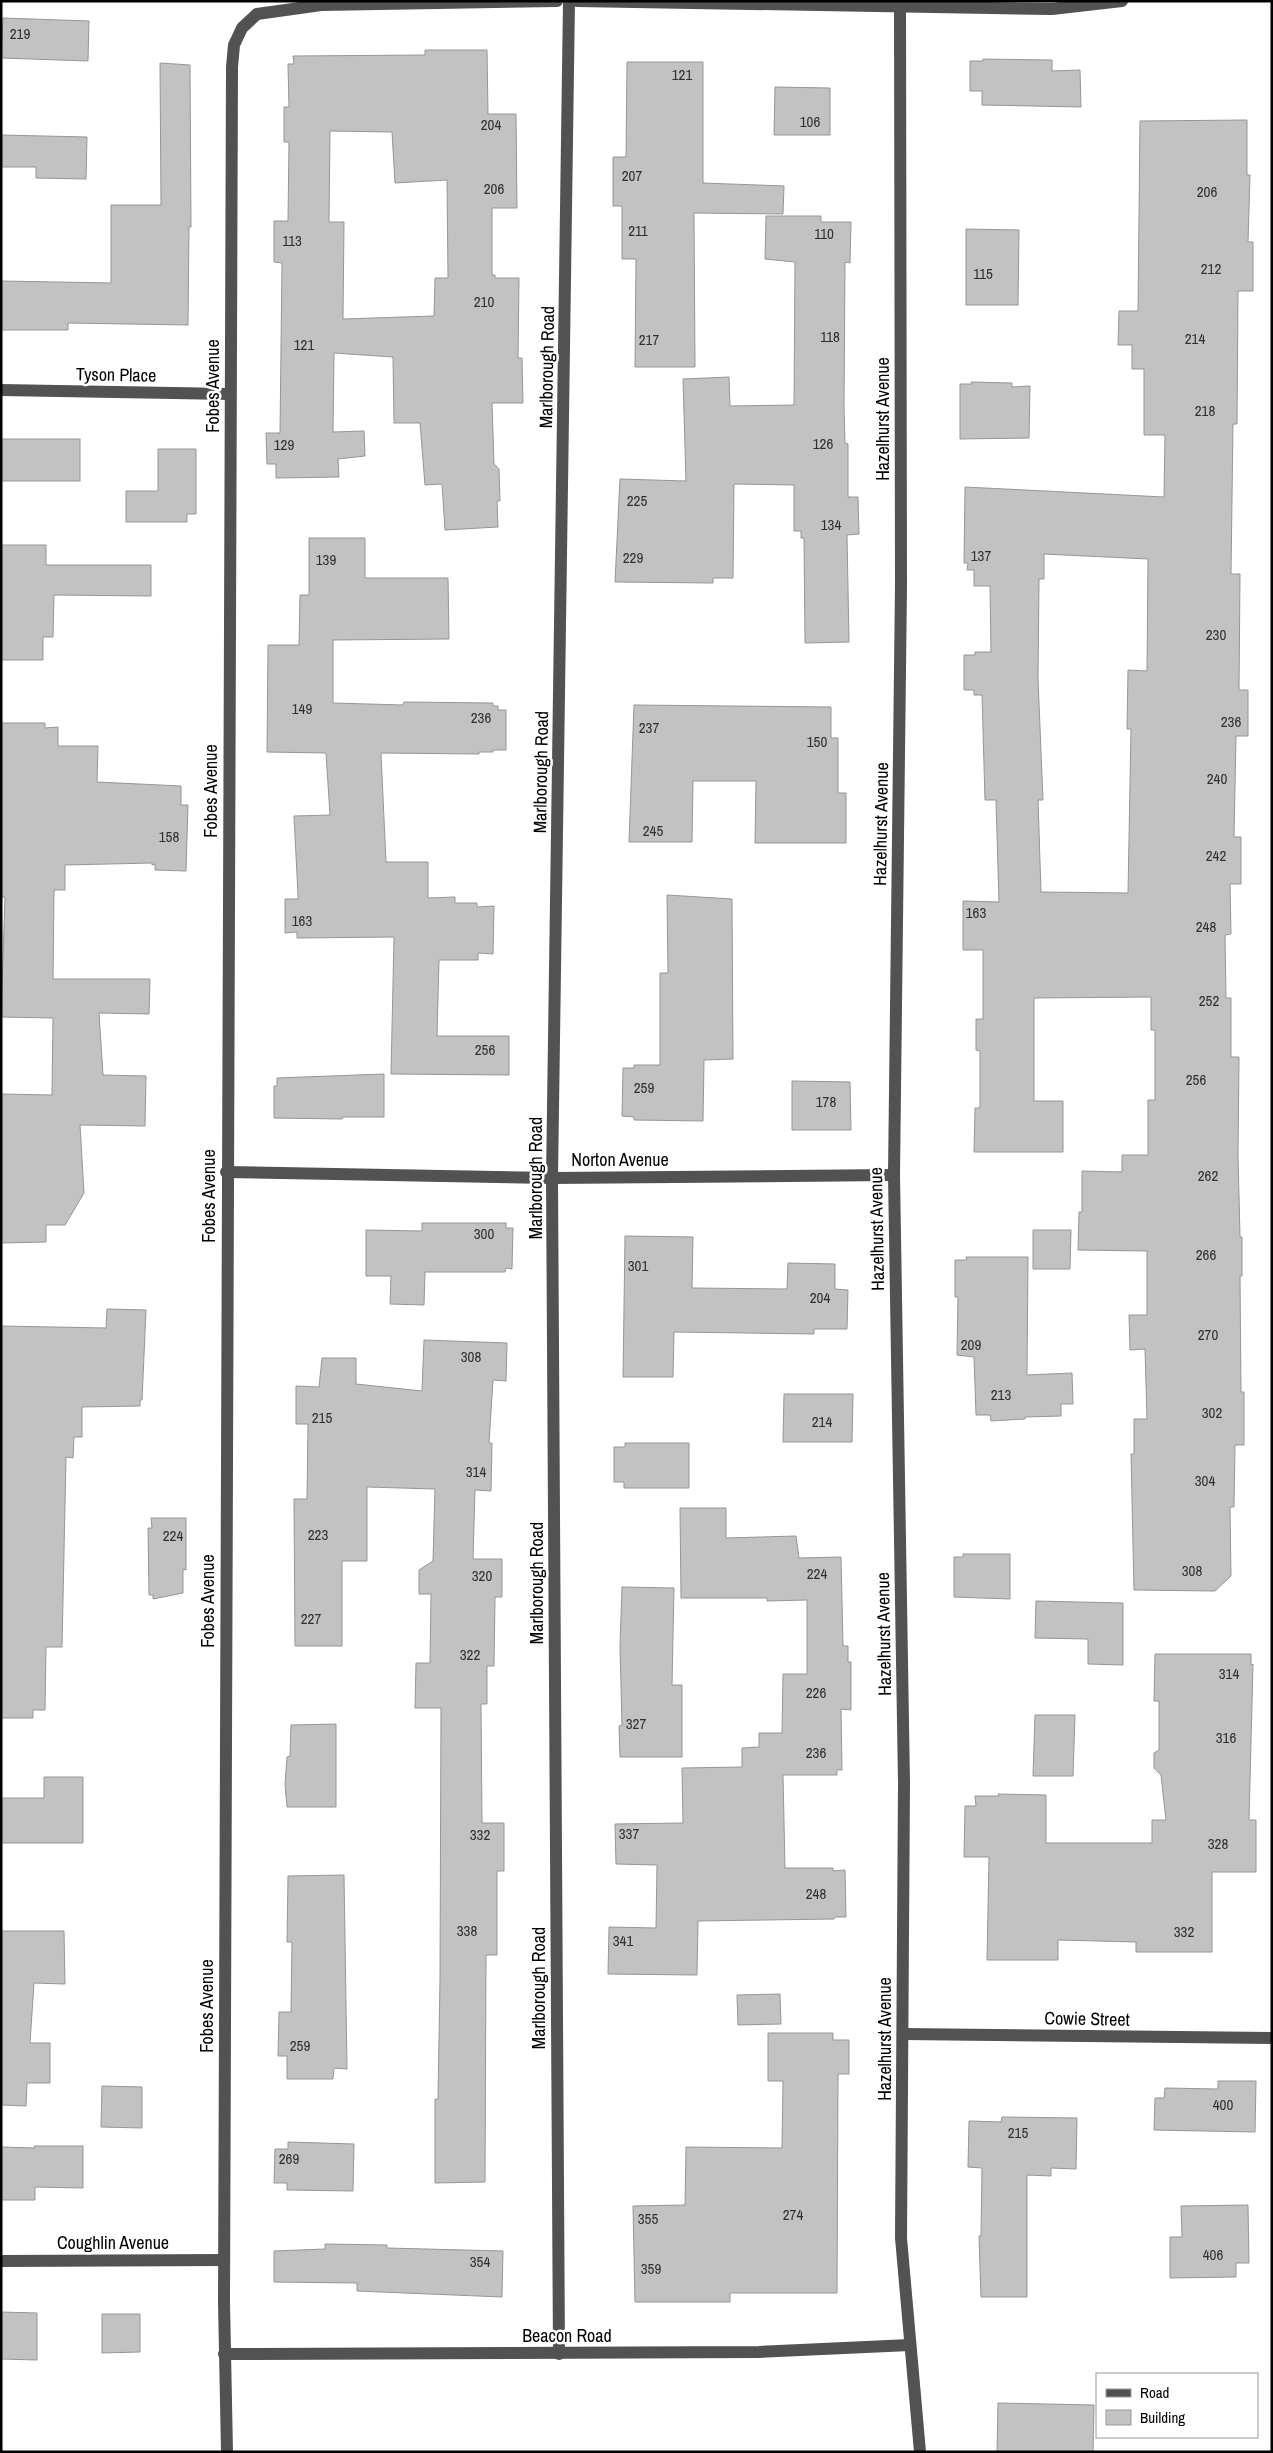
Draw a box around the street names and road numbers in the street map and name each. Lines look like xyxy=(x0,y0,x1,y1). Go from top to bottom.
street label: Marlborough Road xyxy=(533,306,560,428)
street label: Fobes Avenue xyxy=(200,339,225,433)
street label: Hazelhurst Avenue xyxy=(870,357,895,481)
street label: Tyson Place xyxy=(76,361,156,388)
street label: Marlborough Road xyxy=(527,711,554,833)
street label: Fobes Avenue xyxy=(198,744,223,838)
street label: Hazelhurst Avenue xyxy=(867,762,894,886)
street label: Marlborough Road xyxy=(523,1117,548,1239)
street label: Norton Avenue xyxy=(571,1147,669,1172)
street label: Fobes Avenue xyxy=(196,1149,221,1243)
street label: Hazelhurst Avenue xyxy=(863,1167,890,1291)
street label: Marlborough Road xyxy=(524,1522,549,1644)
street label: Fobes Avenue xyxy=(195,1554,220,1648)
street label: Hazelhurst Avenue xyxy=(870,1572,897,1696)
street label: Marlborough Road xyxy=(526,1927,551,2049)
street label: Fobes Avenue xyxy=(194,1959,219,2053)
street label: Hazelhurst Avenue xyxy=(872,1977,897,2101)
street label: Cowie Street xyxy=(1044,2005,1130,2032)
street label: Coughlin Avenue xyxy=(57,2230,169,2255)
street label: Beacon Road xyxy=(522,2323,612,2348)

